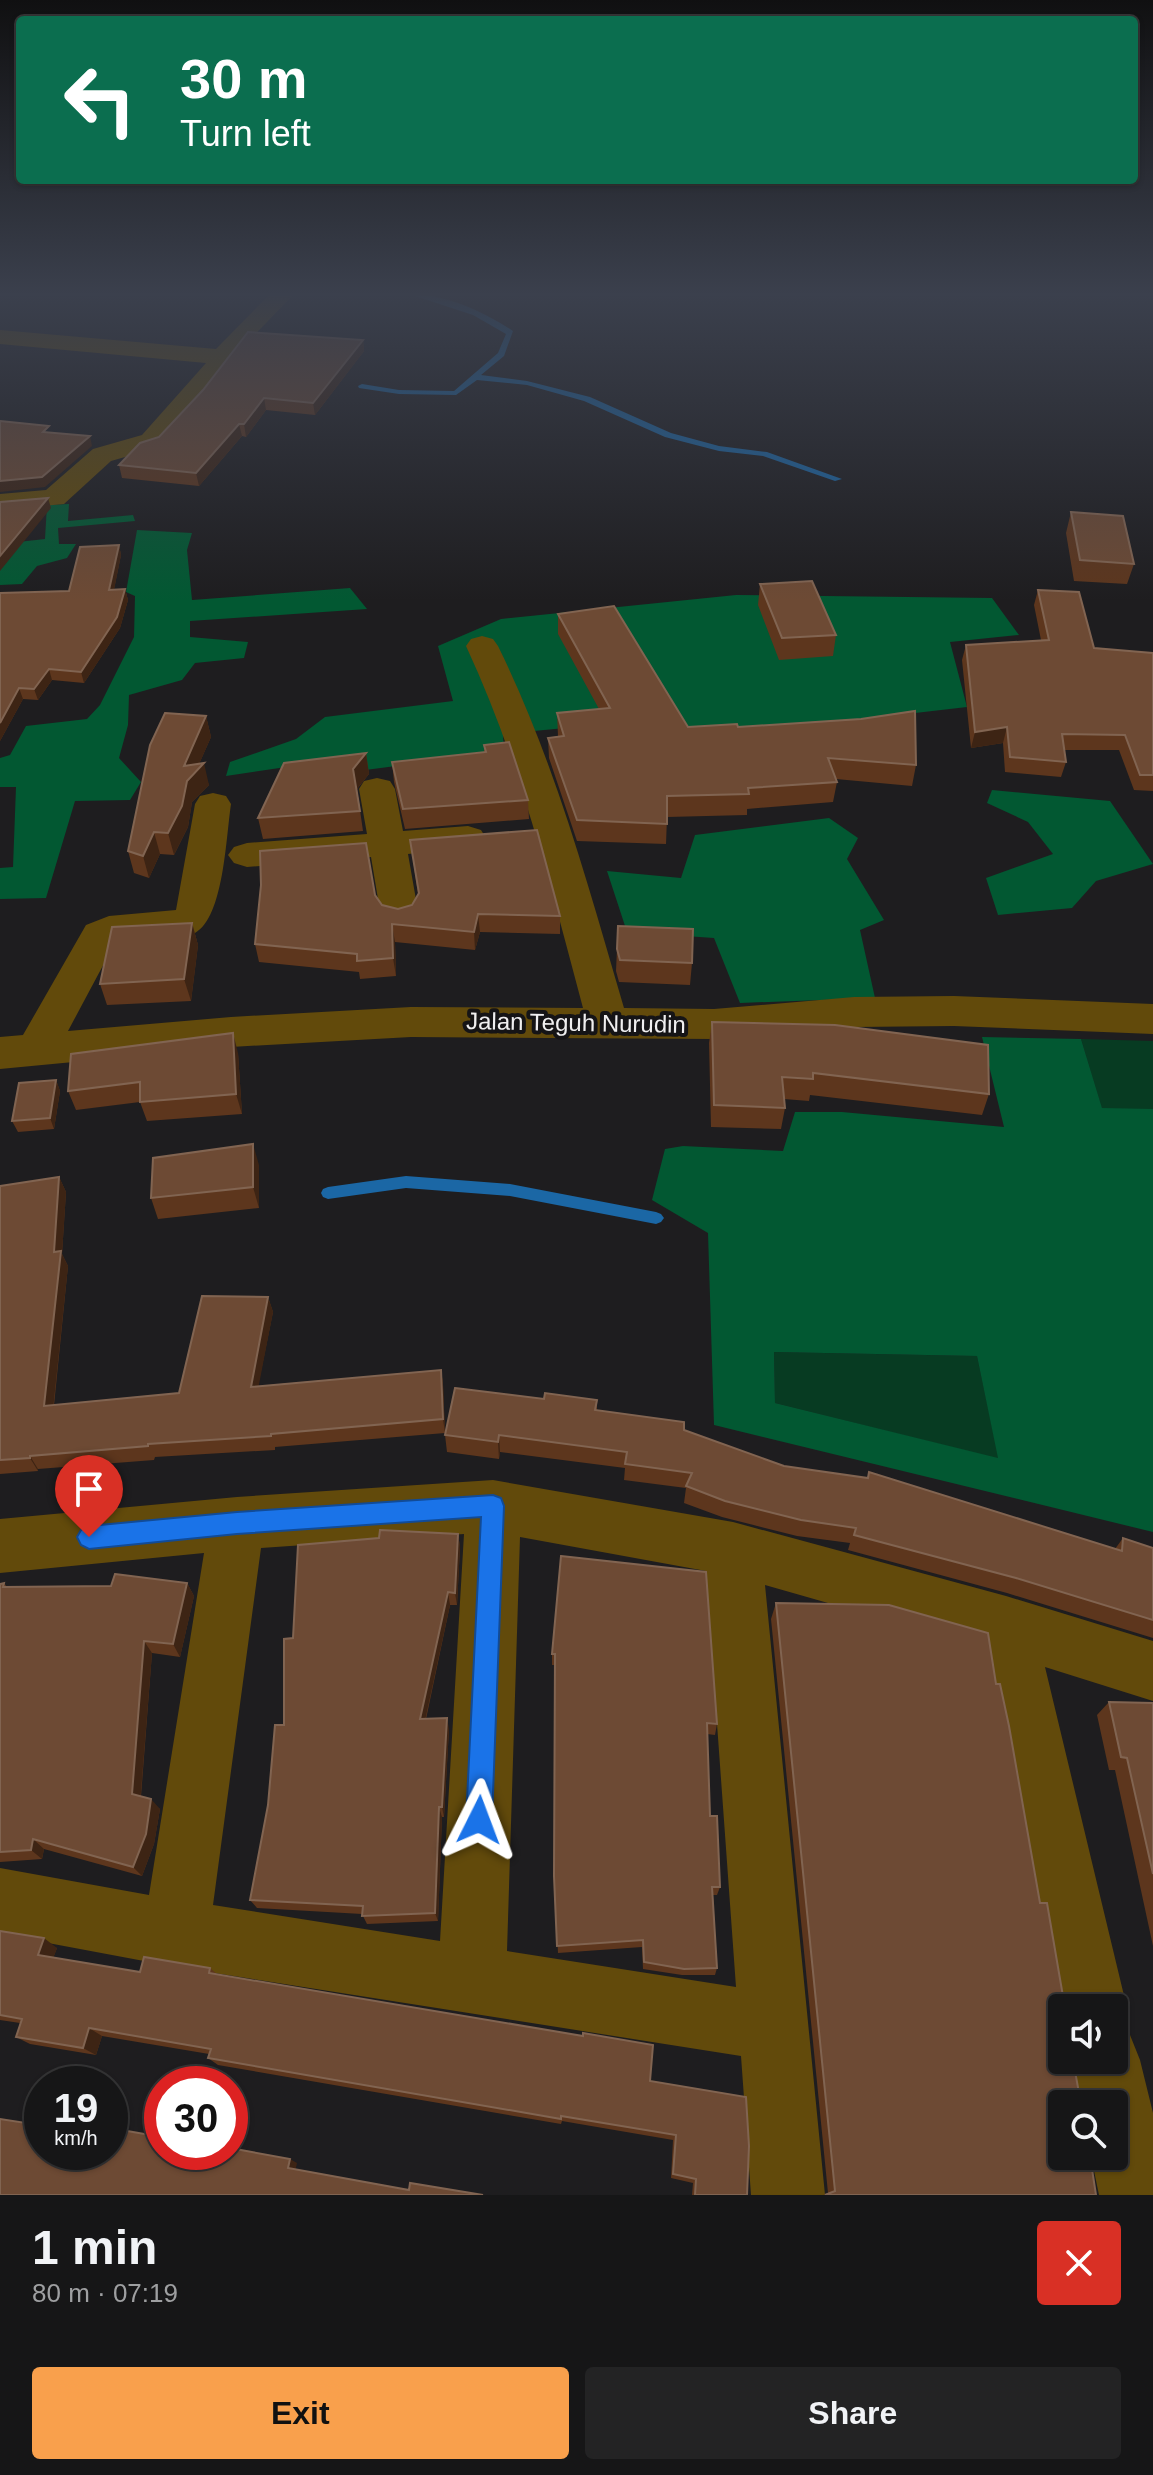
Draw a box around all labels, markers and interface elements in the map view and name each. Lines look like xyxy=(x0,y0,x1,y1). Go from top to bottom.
text: 30 m xyxy=(180,47,308,110)
icon: left xyxy=(48,48,152,152)
text: Turn left xyxy=(180,113,311,154)
street label: Jalan Teguh Nurudin xyxy=(466,1007,686,1038)
pin xyxy=(55,1455,123,1537)
icon: arrive xyxy=(67,1467,111,1511)
position arrow xyxy=(437,1778,521,1862)
map controls xyxy=(1048,1994,1128,2170)
button: sound xyxy=(1048,1994,1128,2074)
speed limit sign: 30 xyxy=(144,2066,248,2170)
text: 19 xyxy=(54,2086,98,2130)
button: search xyxy=(1048,2090,1128,2170)
text: km/h xyxy=(54,2127,98,2149)
text: 1 min xyxy=(32,2221,157,2274)
button: close xyxy=(1037,2221,1121,2305)
text: 80 m · 07:19 xyxy=(32,2278,178,2308)
button: Exit xyxy=(32,2367,569,2459)
button: Share xyxy=(585,2367,1121,2459)

